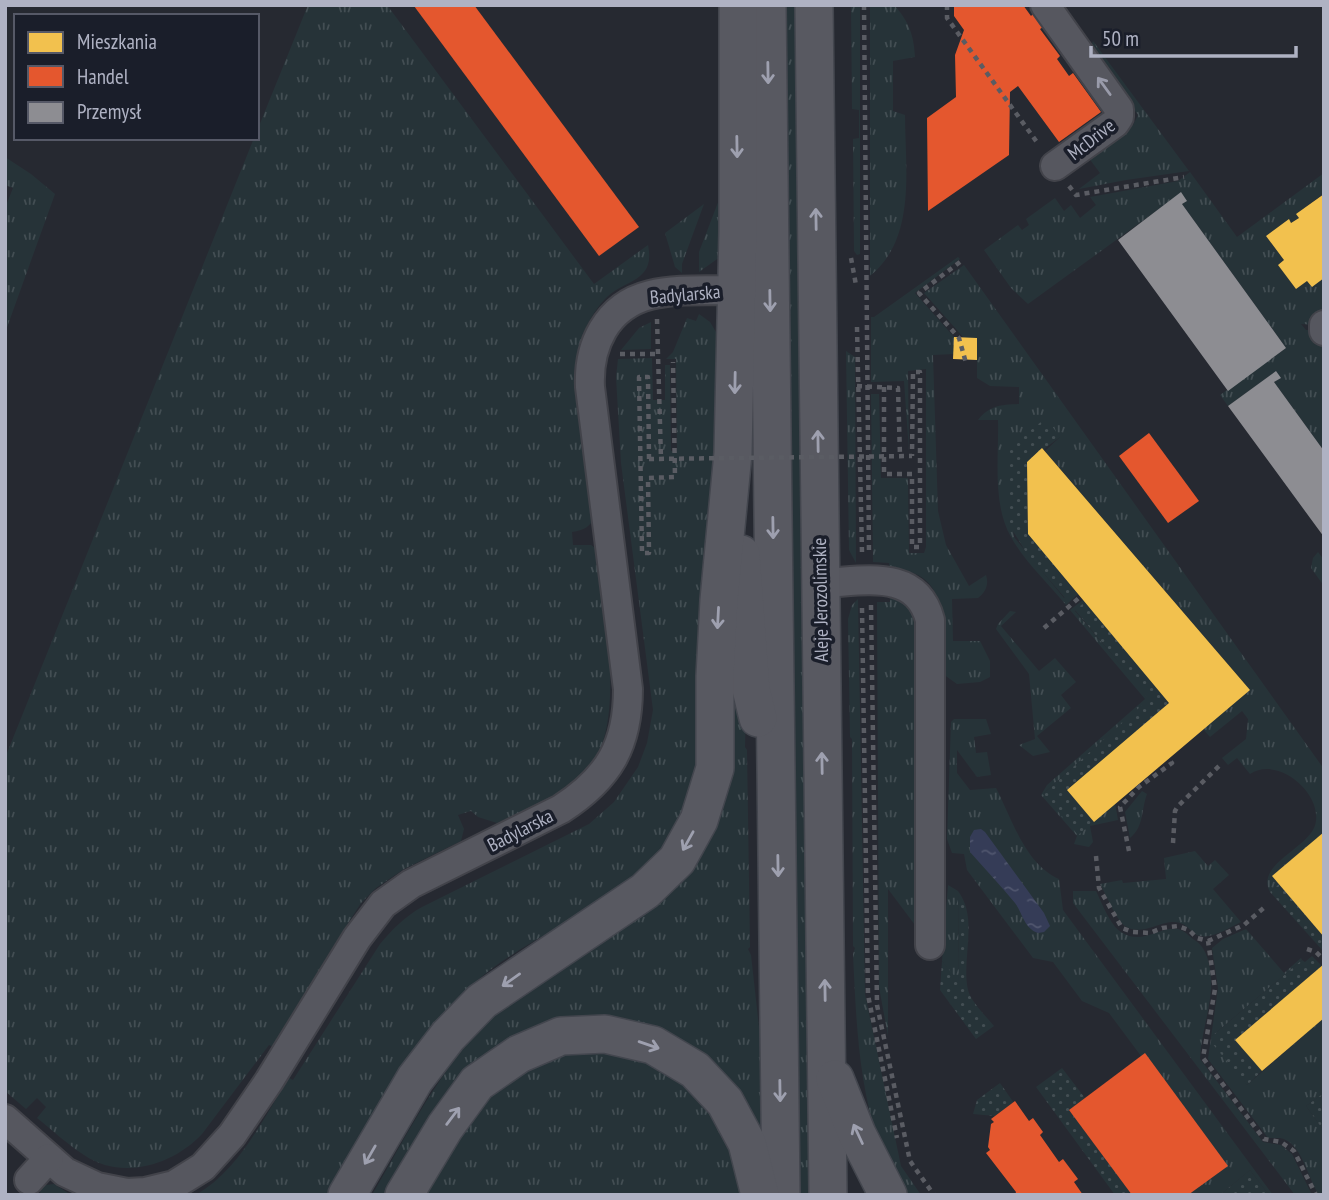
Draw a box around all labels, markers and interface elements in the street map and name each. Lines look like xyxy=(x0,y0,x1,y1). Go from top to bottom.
legend xyxy=(14,14,259,140)
scale bar xyxy=(1091,14,1296,58)
text: 50 m xyxy=(1102,25,1139,52)
text: Mieszkania xyxy=(77,28,157,55)
one-way arrow xyxy=(761,62,775,85)
text: Handel xyxy=(77,63,129,90)
one-way arrow xyxy=(1096,77,1111,96)
text: Przemysł xyxy=(77,98,141,125)
street label: McDrive xyxy=(1063,113,1120,165)
one-way arrow xyxy=(730,135,744,158)
one-way arrow xyxy=(809,208,823,231)
street label: Badylarska xyxy=(649,279,721,309)
one-way arrow xyxy=(763,289,777,312)
one-way arrow xyxy=(728,371,742,394)
one-way arrow xyxy=(811,430,825,453)
one-way arrow xyxy=(766,517,780,540)
street label: Aleje Jerozolimskie xyxy=(807,537,833,662)
one-way arrow xyxy=(711,607,724,629)
one-way arrow xyxy=(815,751,829,774)
street label: Badylarska xyxy=(483,803,557,857)
one-way arrow xyxy=(681,830,695,850)
one-way arrow xyxy=(771,854,784,877)
one-way arrow xyxy=(502,973,521,987)
one-way arrow xyxy=(818,979,832,1002)
one-way arrow xyxy=(637,1040,659,1052)
one-way arrow xyxy=(773,1080,787,1103)
one-way arrow xyxy=(445,1107,460,1126)
one-way arrow xyxy=(851,1124,864,1145)
one-way arrow xyxy=(363,1145,377,1165)

